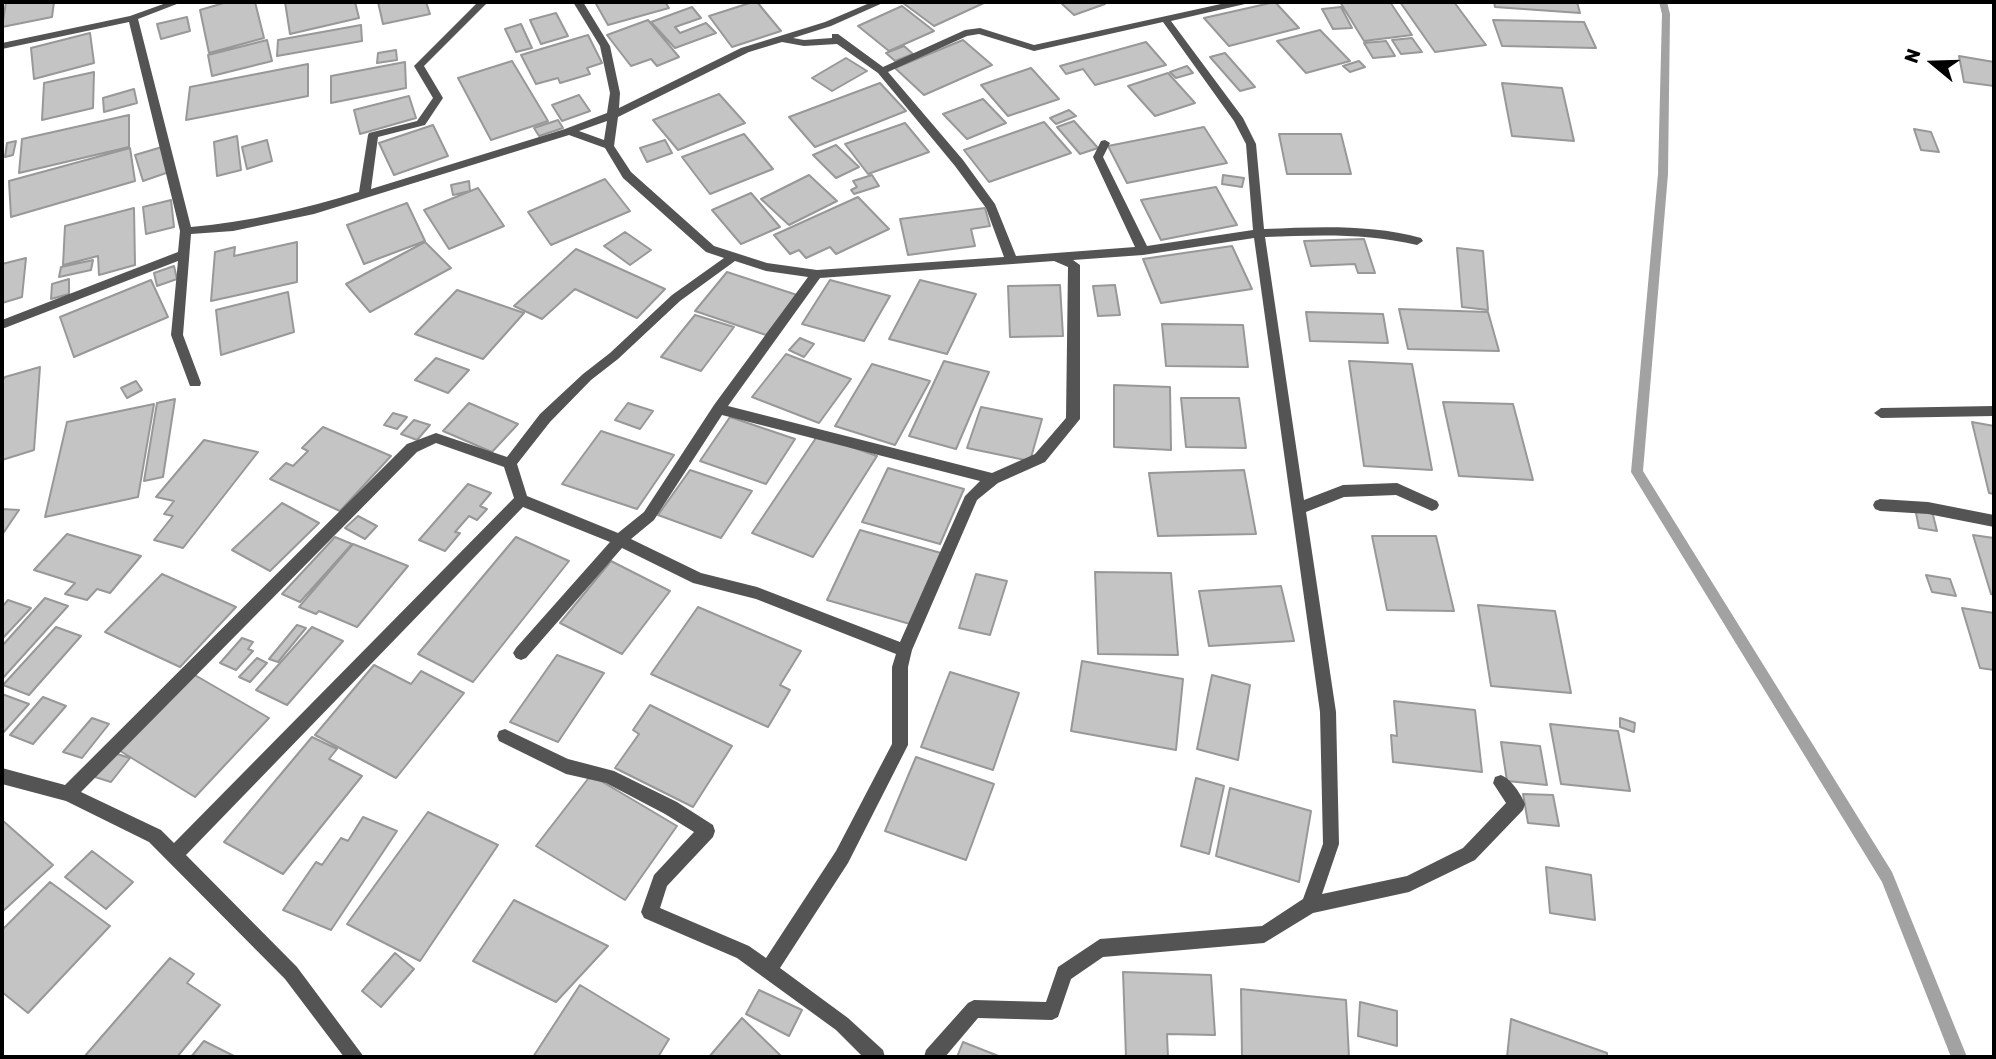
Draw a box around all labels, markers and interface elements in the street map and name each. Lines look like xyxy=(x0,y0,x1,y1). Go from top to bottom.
north arrow xyxy=(1898,28,1968,98)
text: N xyxy=(1900,46,1926,66)

